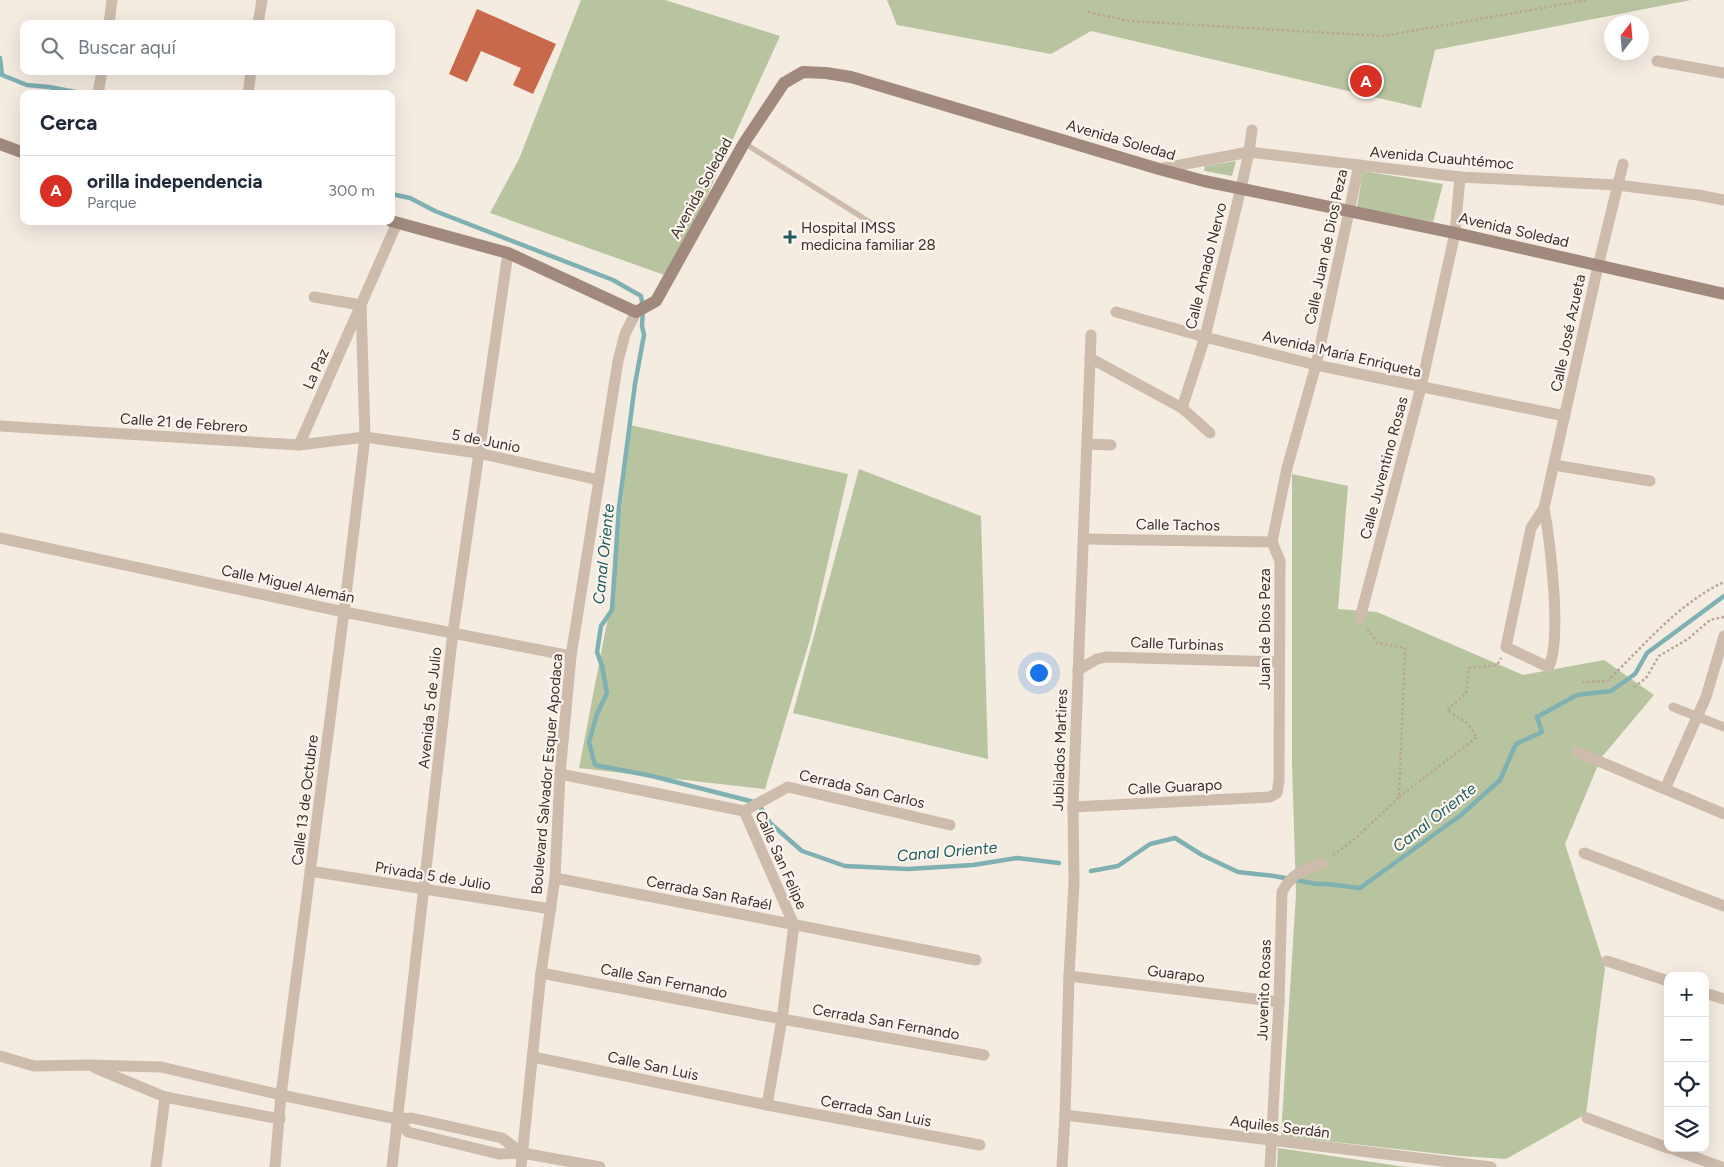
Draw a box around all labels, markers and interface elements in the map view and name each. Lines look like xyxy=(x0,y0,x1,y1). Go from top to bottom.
north arrow xyxy=(1604,15,1649,60)
search box xyxy=(20,20,395,75)
icon: search xyxy=(38,34,66,62)
text: Buscar aquí xyxy=(78,36,176,59)
pin: A xyxy=(1350,62,1382,100)
text: Cerca xyxy=(40,110,97,135)
street label: Avenida Soledad xyxy=(1064,116,1178,164)
street label: Avenida Soledad xyxy=(666,134,736,242)
street label: Avenida Cuauhtémoc xyxy=(1369,143,1515,173)
street label: Calle Juan de Dios Peza xyxy=(1301,168,1351,326)
text: orilla independencia xyxy=(87,170,263,193)
text: A xyxy=(50,181,62,200)
text: 300 m xyxy=(328,181,375,200)
text: Parque xyxy=(87,193,137,212)
street label: Calle Amado Nervo xyxy=(1182,201,1231,331)
street label: Avenida Soledad xyxy=(1457,209,1571,251)
place label: Hospital IMSS medicina familiar 28 xyxy=(801,219,936,254)
marker: Hospital IMSS medicina familiar 28 xyxy=(783,230,797,244)
street label: Calle José Azueta xyxy=(1547,273,1589,393)
street label: Avenida María Enriqueta xyxy=(1261,327,1423,381)
street label: La Paz xyxy=(299,346,333,392)
street label: Calle Juventino Rosas xyxy=(1356,395,1412,541)
street label: Calle 21 de Febrero xyxy=(120,410,249,436)
street label: 5 de Junio xyxy=(450,426,522,457)
water label: Canal Oriente xyxy=(589,503,618,605)
street label: Calle Tachos xyxy=(1136,515,1220,535)
street label: Calle Miguel Alemán xyxy=(220,561,356,607)
street label: Juan de Dios Peza xyxy=(1256,568,1274,690)
street label: Calle Turbinas xyxy=(1130,633,1224,655)
street label: Avenida 5 de Julio xyxy=(415,646,445,770)
street label: Boulevard Salvador Esquer Apodaca xyxy=(527,653,567,895)
your location xyxy=(1026,660,1052,686)
street label: Jubilados Martires xyxy=(1049,689,1071,811)
street label: Calle 13 de Octubre xyxy=(288,734,322,866)
street label: Cerrada San Carlos xyxy=(797,766,927,812)
street label: Calle Guarapo xyxy=(1127,776,1223,798)
water label: Canal Oriente xyxy=(1389,779,1480,856)
street label: Calle San Felipe xyxy=(751,808,811,912)
water label: Canal Oriente xyxy=(896,838,998,865)
street label: Privada 5 de Julio xyxy=(374,858,493,894)
street label: Cerrada San Rafaél xyxy=(645,872,773,914)
street label: Juvenito Rosas xyxy=(1253,939,1275,1041)
street label: Calle San Fernando xyxy=(599,960,729,1002)
street label: Guarapo xyxy=(1146,962,1206,986)
map controls xyxy=(1664,972,1709,1152)
button: + xyxy=(1664,972,1709,1017)
street label: Cerrada San Fernando xyxy=(811,1000,961,1044)
button: − xyxy=(1664,1017,1709,1062)
street label: Calle San Luis xyxy=(606,1048,700,1084)
button: locate xyxy=(1664,1062,1709,1107)
street label: Cerrada San Luis xyxy=(819,1091,933,1131)
button: layers xyxy=(1664,1107,1709,1152)
street label: Aquiles Serdán xyxy=(1229,1112,1331,1142)

